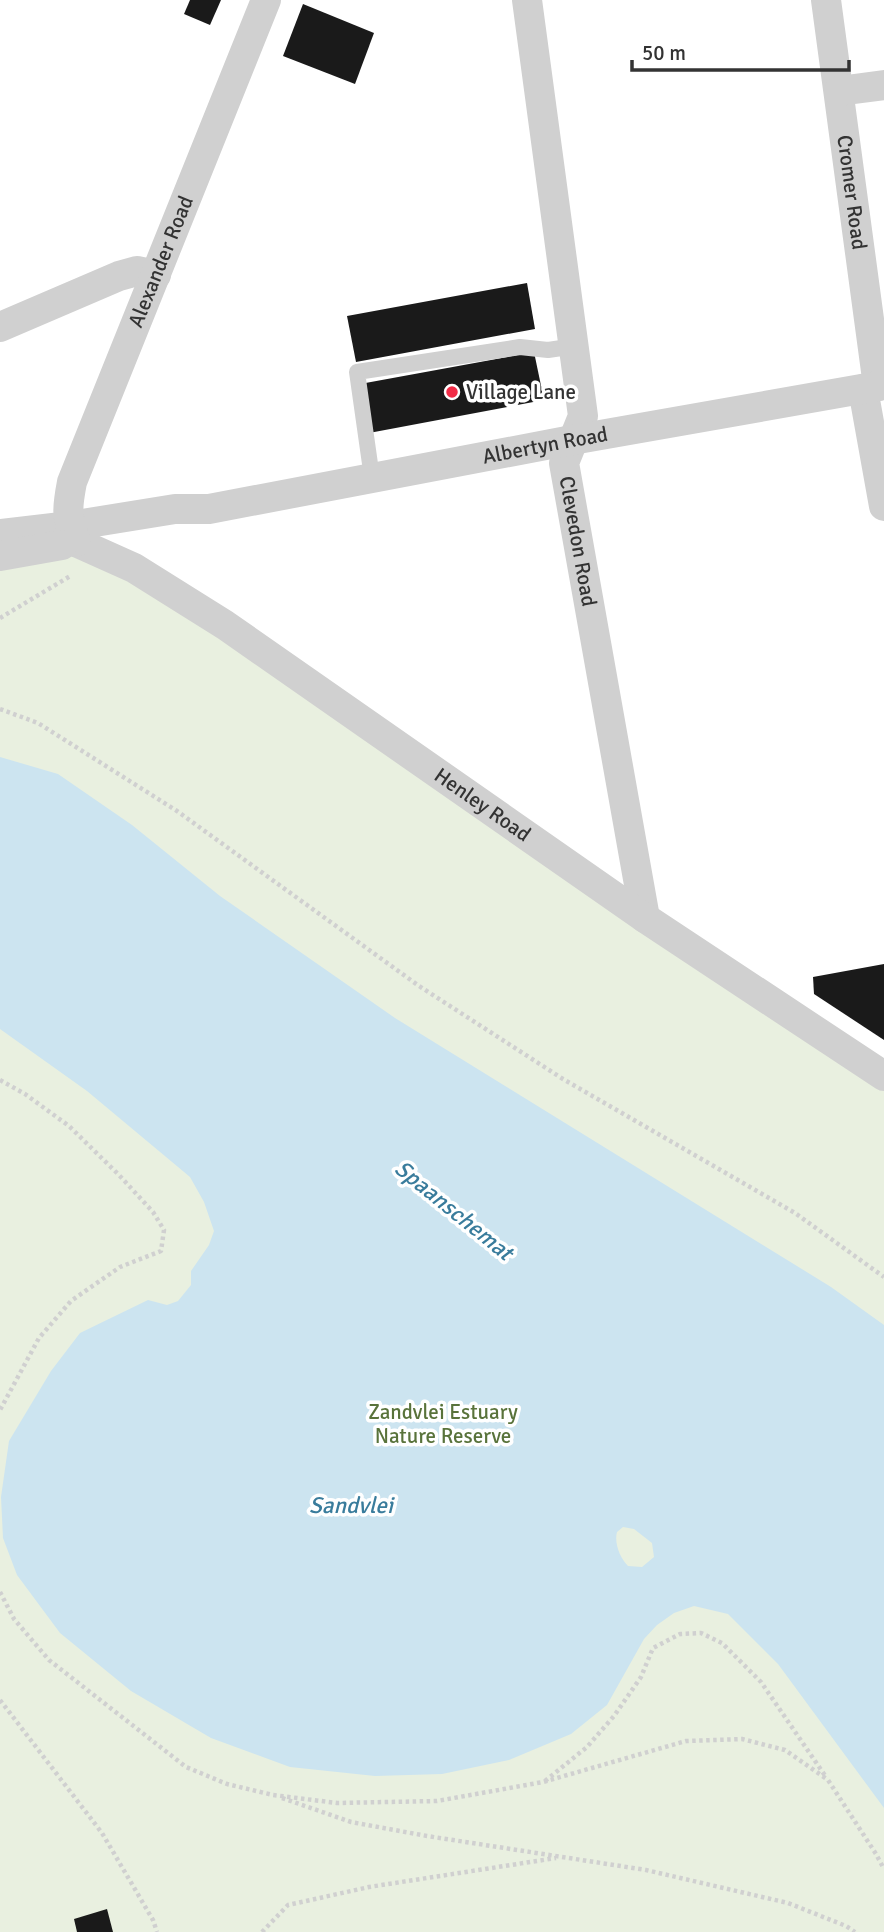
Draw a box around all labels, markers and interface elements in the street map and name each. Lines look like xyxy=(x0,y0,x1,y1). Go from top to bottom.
scale bar xyxy=(632,28,849,72)
text: 50 m xyxy=(642,40,686,66)
street label: Cromer Road xyxy=(831,133,873,251)
street label: Alexander Road xyxy=(123,192,199,331)
place label: Village Lane xyxy=(466,379,576,405)
marker: Village Lane xyxy=(444,384,460,400)
street label: Albertyn Road xyxy=(480,421,610,470)
street label: Clevedon Road xyxy=(554,474,602,609)
street label: Henley Road xyxy=(429,762,536,847)
water label: Spaanschemat xyxy=(389,1154,521,1269)
park label: Zandvlei Estuary Nature Reserve xyxy=(368,1399,518,1449)
water label: Sandvlei xyxy=(309,1491,396,1520)

